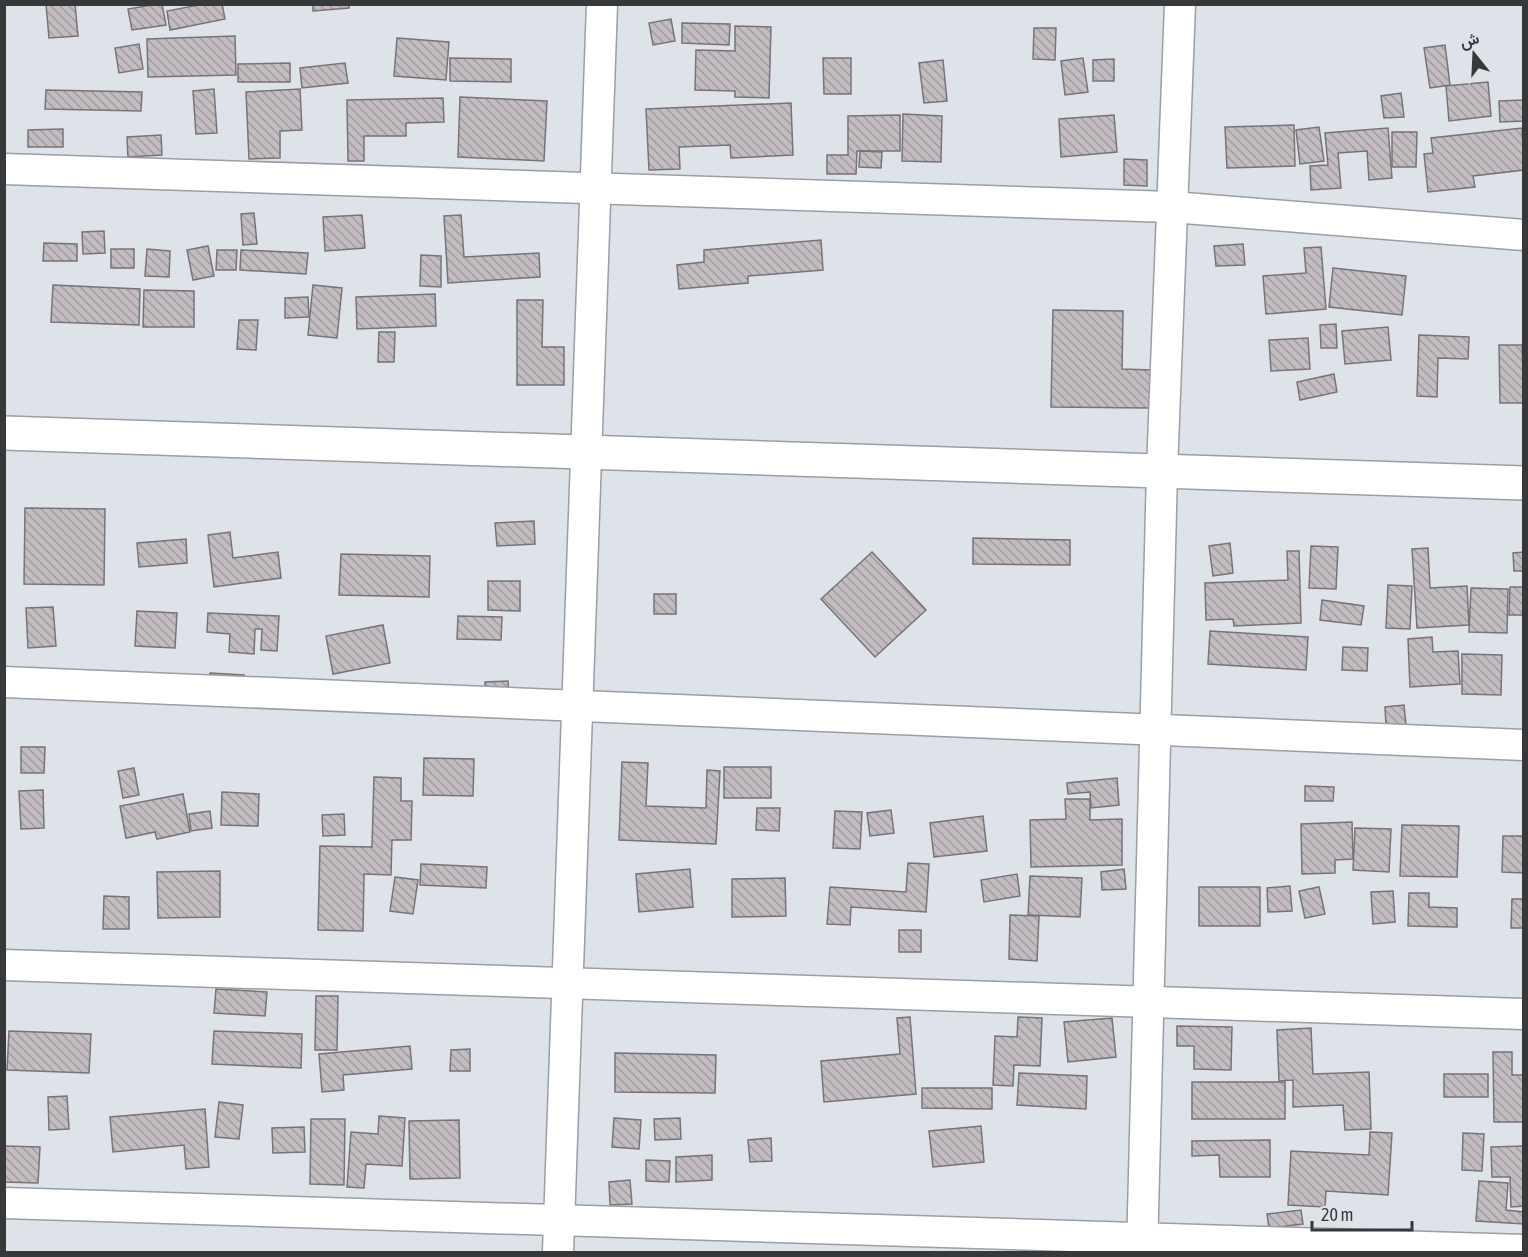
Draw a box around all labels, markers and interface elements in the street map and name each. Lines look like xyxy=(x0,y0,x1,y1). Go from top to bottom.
north arrow xyxy=(1444,24,1504,84)
text: ش xyxy=(1457,28,1482,52)
scale bar xyxy=(1312,1194,1412,1232)
text: 20 m xyxy=(1321,1204,1353,1225)

